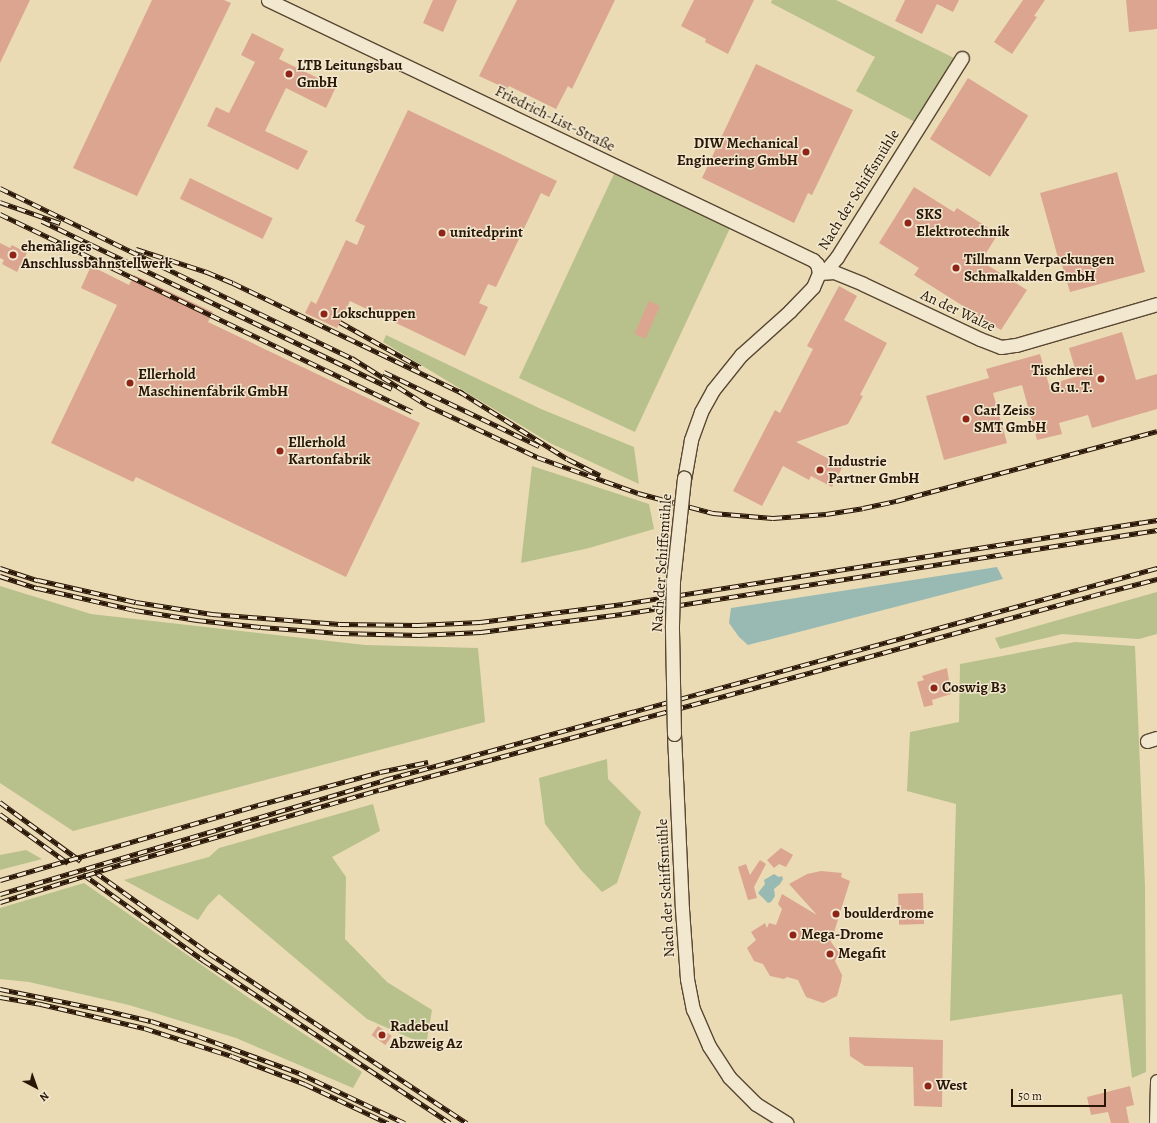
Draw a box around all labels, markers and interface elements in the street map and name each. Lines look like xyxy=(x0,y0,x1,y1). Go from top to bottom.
place label: LTB Leitungsbau GmbH xyxy=(297,56,403,91)
marker: LTB Leitungsbau GmbH xyxy=(284,69,294,79)
street label: Friedrich-List-Straße xyxy=(492,82,618,156)
street label: Nach der Schiffsmühle xyxy=(815,126,903,254)
place label: DIW Mechanical Engineering GmbH xyxy=(677,134,798,169)
marker: DIW Mechanical Engineering GmbH xyxy=(801,147,811,157)
place label: SKS Elektrotechnik xyxy=(916,205,1009,240)
marker: SKS Elektrotechnik xyxy=(903,218,913,228)
place label: unitedprint xyxy=(450,224,523,242)
marker: unitedprint xyxy=(437,228,447,238)
place label: ehemaliges Anschlussbahnstellwerk xyxy=(21,237,172,272)
marker: ehemaliges Anschlussbahnstellwerk xyxy=(8,250,18,260)
place label: Tillmann Verpackungen Schmalkalden GmbH xyxy=(964,250,1114,285)
marker: Tillmann Verpackungen Schmalkalden GmbH xyxy=(951,263,961,273)
street label: An der Walze xyxy=(918,286,998,336)
place label: Lokschuppen xyxy=(332,305,416,323)
marker: Lokschuppen xyxy=(319,309,329,319)
place label: Tischlerei G. u. T. xyxy=(1031,361,1093,396)
place label: Ellerhold Maschinenfabrik GmbH xyxy=(138,365,288,400)
marker: Tischlerei G. u. T. xyxy=(1096,374,1106,384)
marker: Ellerhold Maschinenfabrik GmbH xyxy=(125,378,135,388)
place label: Carl Zeiss SMT GmbH xyxy=(974,401,1046,436)
marker: Carl Zeiss SMT GmbH xyxy=(961,414,971,424)
place label: Ellerhold Kartonfabrik xyxy=(288,433,371,468)
marker: Ellerhold Kartonfabrik xyxy=(275,446,285,456)
place label: Industrie Partner GmbH xyxy=(828,452,920,487)
marker: Industrie Partner GmbH xyxy=(815,465,825,475)
street label: Nach der Schiffsmühle xyxy=(648,493,676,633)
place label: Coswig B3 xyxy=(942,679,1006,697)
marker: Coswig B3 xyxy=(929,683,939,693)
street label: Nach der Schiffsmühle xyxy=(653,818,679,958)
place label: boulderdrome xyxy=(844,905,934,923)
marker: boulderdrome xyxy=(831,909,841,919)
place label: Mega-Drome xyxy=(801,926,883,944)
marker: Mega-Drome xyxy=(788,930,798,940)
place label: Megafit xyxy=(838,945,886,963)
marker: Megafit xyxy=(825,949,835,959)
place label: Radebeul Abzweig Az xyxy=(390,1017,463,1052)
marker: Radebeul Abzweig Az xyxy=(377,1030,387,1040)
north arrow xyxy=(16,1067,56,1107)
place label: West xyxy=(936,1077,967,1095)
marker: West xyxy=(923,1081,933,1091)
scale bar xyxy=(1013,1081,1108,1107)
text: N xyxy=(36,1088,52,1105)
text: 50 m xyxy=(1018,1088,1042,1104)

